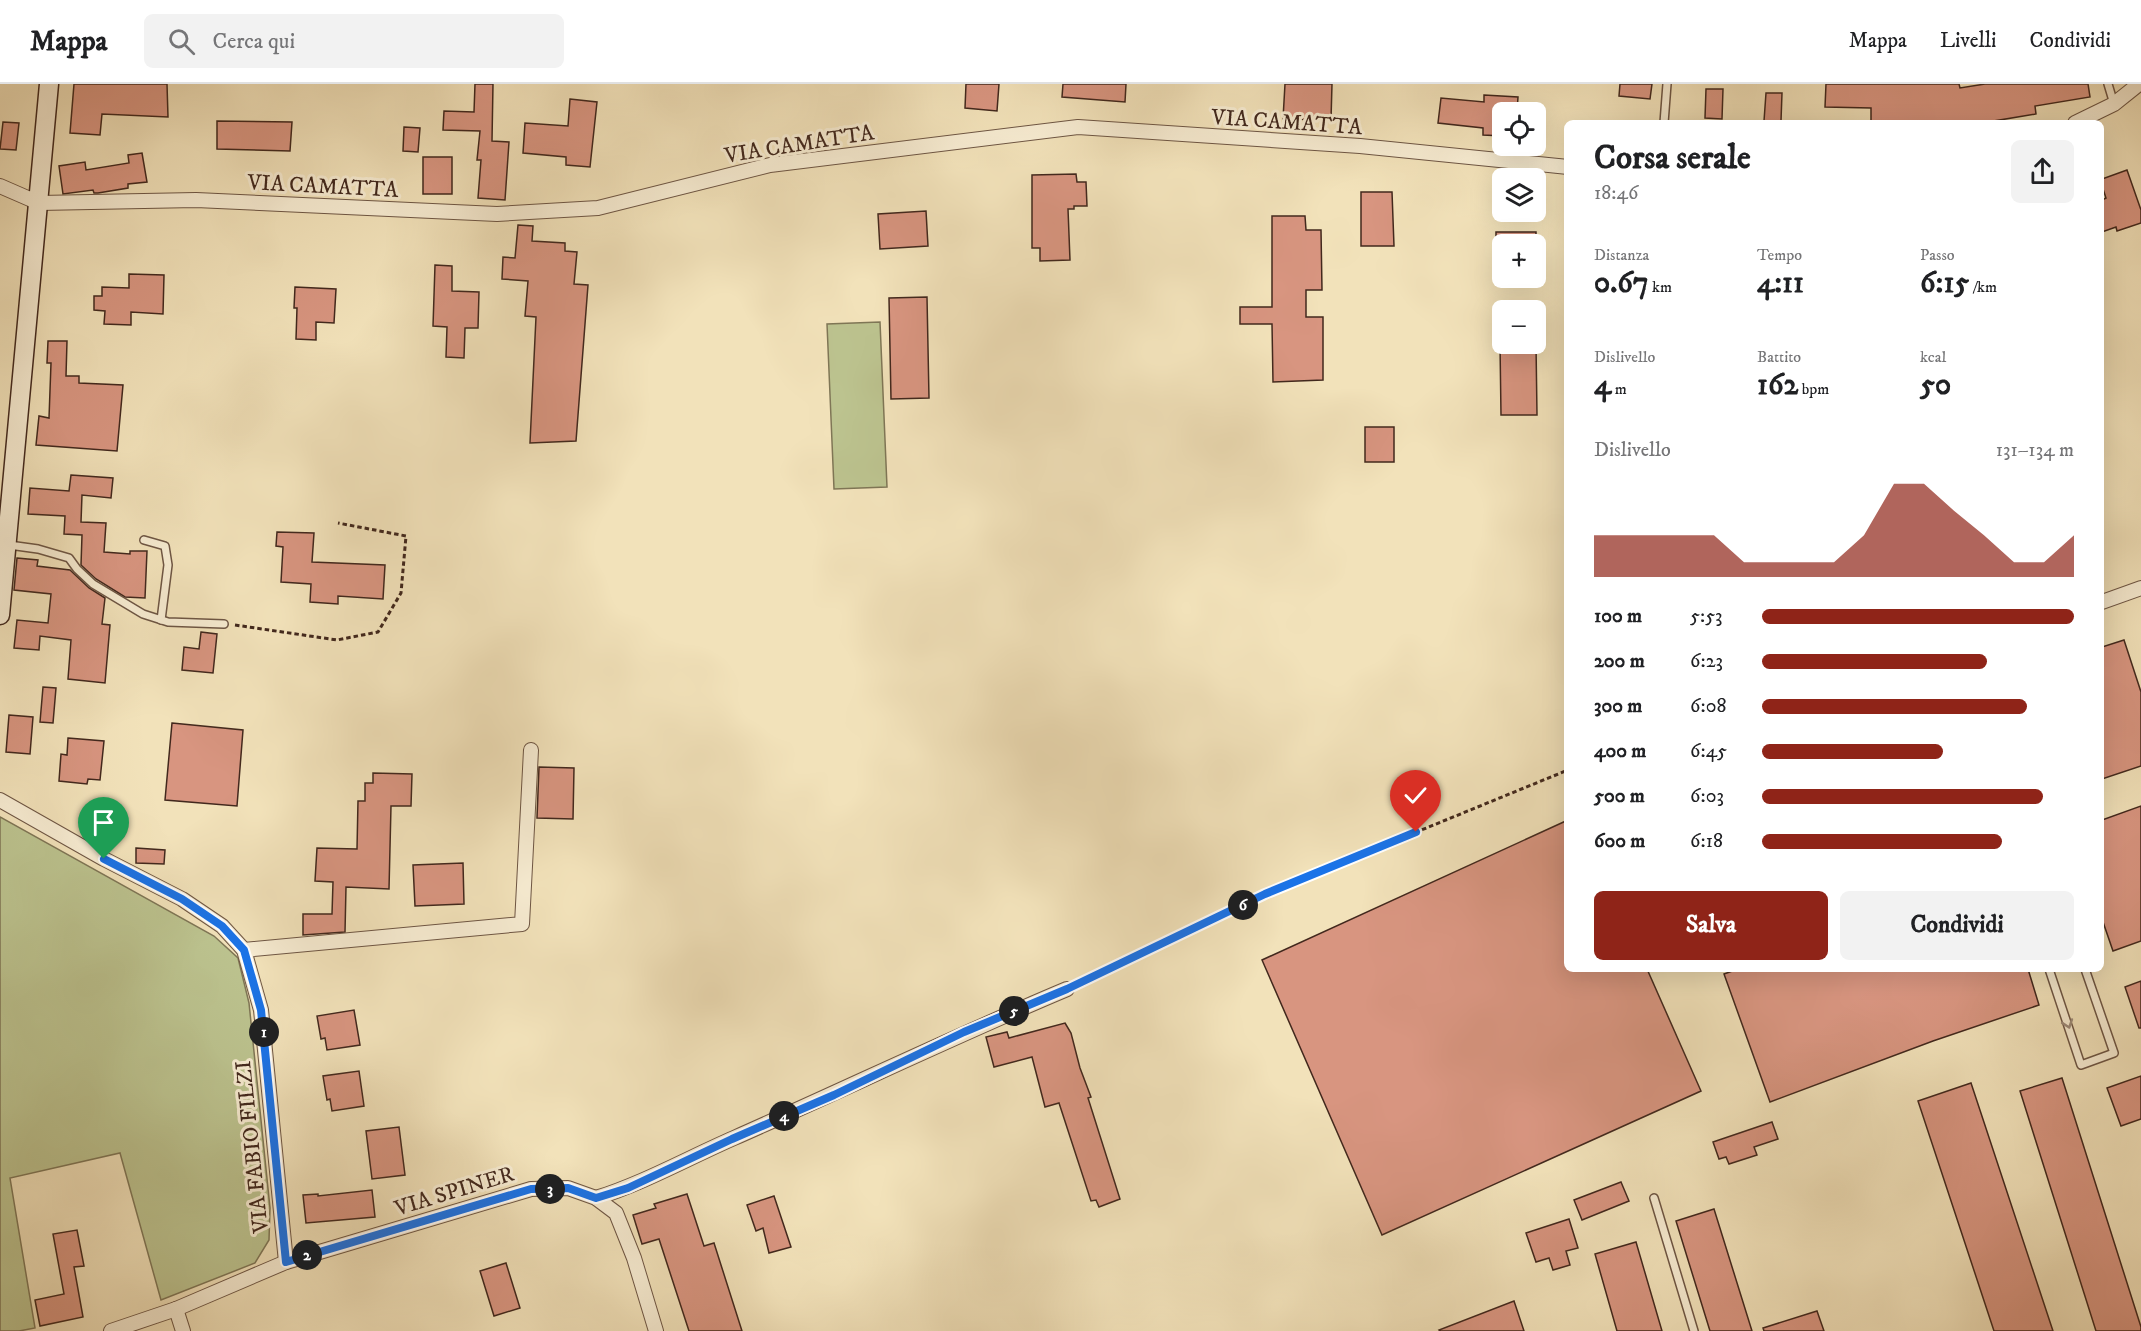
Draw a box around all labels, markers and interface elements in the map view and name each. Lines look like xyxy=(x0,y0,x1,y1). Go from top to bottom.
search box xyxy=(144,14,564,68)
text: Mappa xyxy=(30,24,108,59)
icon: search xyxy=(165,25,198,58)
text: Cerca qui xyxy=(213,28,295,55)
text: Mappa xyxy=(1849,28,1907,54)
text: Livelli xyxy=(1940,28,1996,54)
text: Condividi xyxy=(2029,28,2111,54)
map controls xyxy=(1492,102,1546,354)
button: locate xyxy=(1492,102,1546,156)
street label: VIA CAMATTA xyxy=(1210,104,1364,141)
street label: VIA CAMATTA xyxy=(722,119,877,170)
text: Corsa serale xyxy=(1594,138,1751,179)
button: share xyxy=(2011,140,2074,203)
button: layers xyxy=(1492,168,1546,222)
street label: VIA CAMATTA xyxy=(246,169,400,204)
text: 18:46 xyxy=(1594,181,1639,206)
button: + xyxy=(1492,234,1546,288)
text: Distanza xyxy=(1594,245,1649,265)
text: Tempo xyxy=(1757,245,1802,265)
text: Passo xyxy=(1920,245,1955,265)
text: 0.67 xyxy=(1594,265,1649,302)
text: 4:11 xyxy=(1757,265,1804,302)
text: 6:15 xyxy=(1920,265,1969,302)
text: km xyxy=(1649,277,1672,297)
text: /km xyxy=(1969,277,1997,297)
button: − xyxy=(1492,300,1546,354)
text: Dislivello xyxy=(1594,347,1655,367)
text: Battito xyxy=(1757,347,1801,367)
text: kcal xyxy=(1920,347,1946,367)
text: 4 xyxy=(1594,367,1611,404)
text: 162 xyxy=(1757,367,1798,404)
text: 50 xyxy=(1920,367,1951,404)
text: m xyxy=(1611,379,1627,399)
text: bpm xyxy=(1798,379,1829,399)
text: Dislivello xyxy=(1594,438,1671,463)
text: 131–134 m xyxy=(1996,438,2074,463)
text: 100 m xyxy=(1594,604,1642,629)
text: 5:53 xyxy=(1690,604,1723,629)
text: 200 m xyxy=(1594,649,1645,674)
text: 6:23 xyxy=(1690,649,1723,674)
text: 300 m xyxy=(1594,694,1642,719)
text: 6:08 xyxy=(1690,694,1726,719)
text: 400 m xyxy=(1594,739,1646,764)
text: 6:45 xyxy=(1690,739,1727,764)
pin xyxy=(1390,770,1441,832)
icon: check xyxy=(1399,779,1432,812)
text: 500 m xyxy=(1594,784,1645,809)
text: 6:03 xyxy=(1690,784,1724,809)
pin xyxy=(78,797,129,859)
icon: arrive xyxy=(87,806,120,839)
text: 600 m xyxy=(1594,829,1645,854)
text: 6:18 xyxy=(1690,829,1723,854)
pin: 6 xyxy=(1228,890,1258,920)
button: Salva xyxy=(1594,891,1828,960)
button: Condividi xyxy=(1840,891,2074,960)
text: 6 xyxy=(1239,895,1247,915)
pin: 5 xyxy=(999,996,1029,1026)
text: 5 xyxy=(1010,1001,1018,1021)
pin: 1 xyxy=(249,1017,279,1047)
one-way arrow xyxy=(2060,1018,2073,1029)
text: 1 xyxy=(261,1022,267,1042)
street label: VIA FABIO FILZI xyxy=(230,1059,275,1235)
pin: 4 xyxy=(769,1101,799,1131)
text: 4 xyxy=(779,1106,789,1126)
street label: VIA SPINER xyxy=(391,1160,518,1223)
pin: 3 xyxy=(535,1174,565,1204)
text: 3 xyxy=(547,1179,553,1199)
pin: 2 xyxy=(292,1240,322,1270)
text: 2 xyxy=(303,1245,311,1265)

